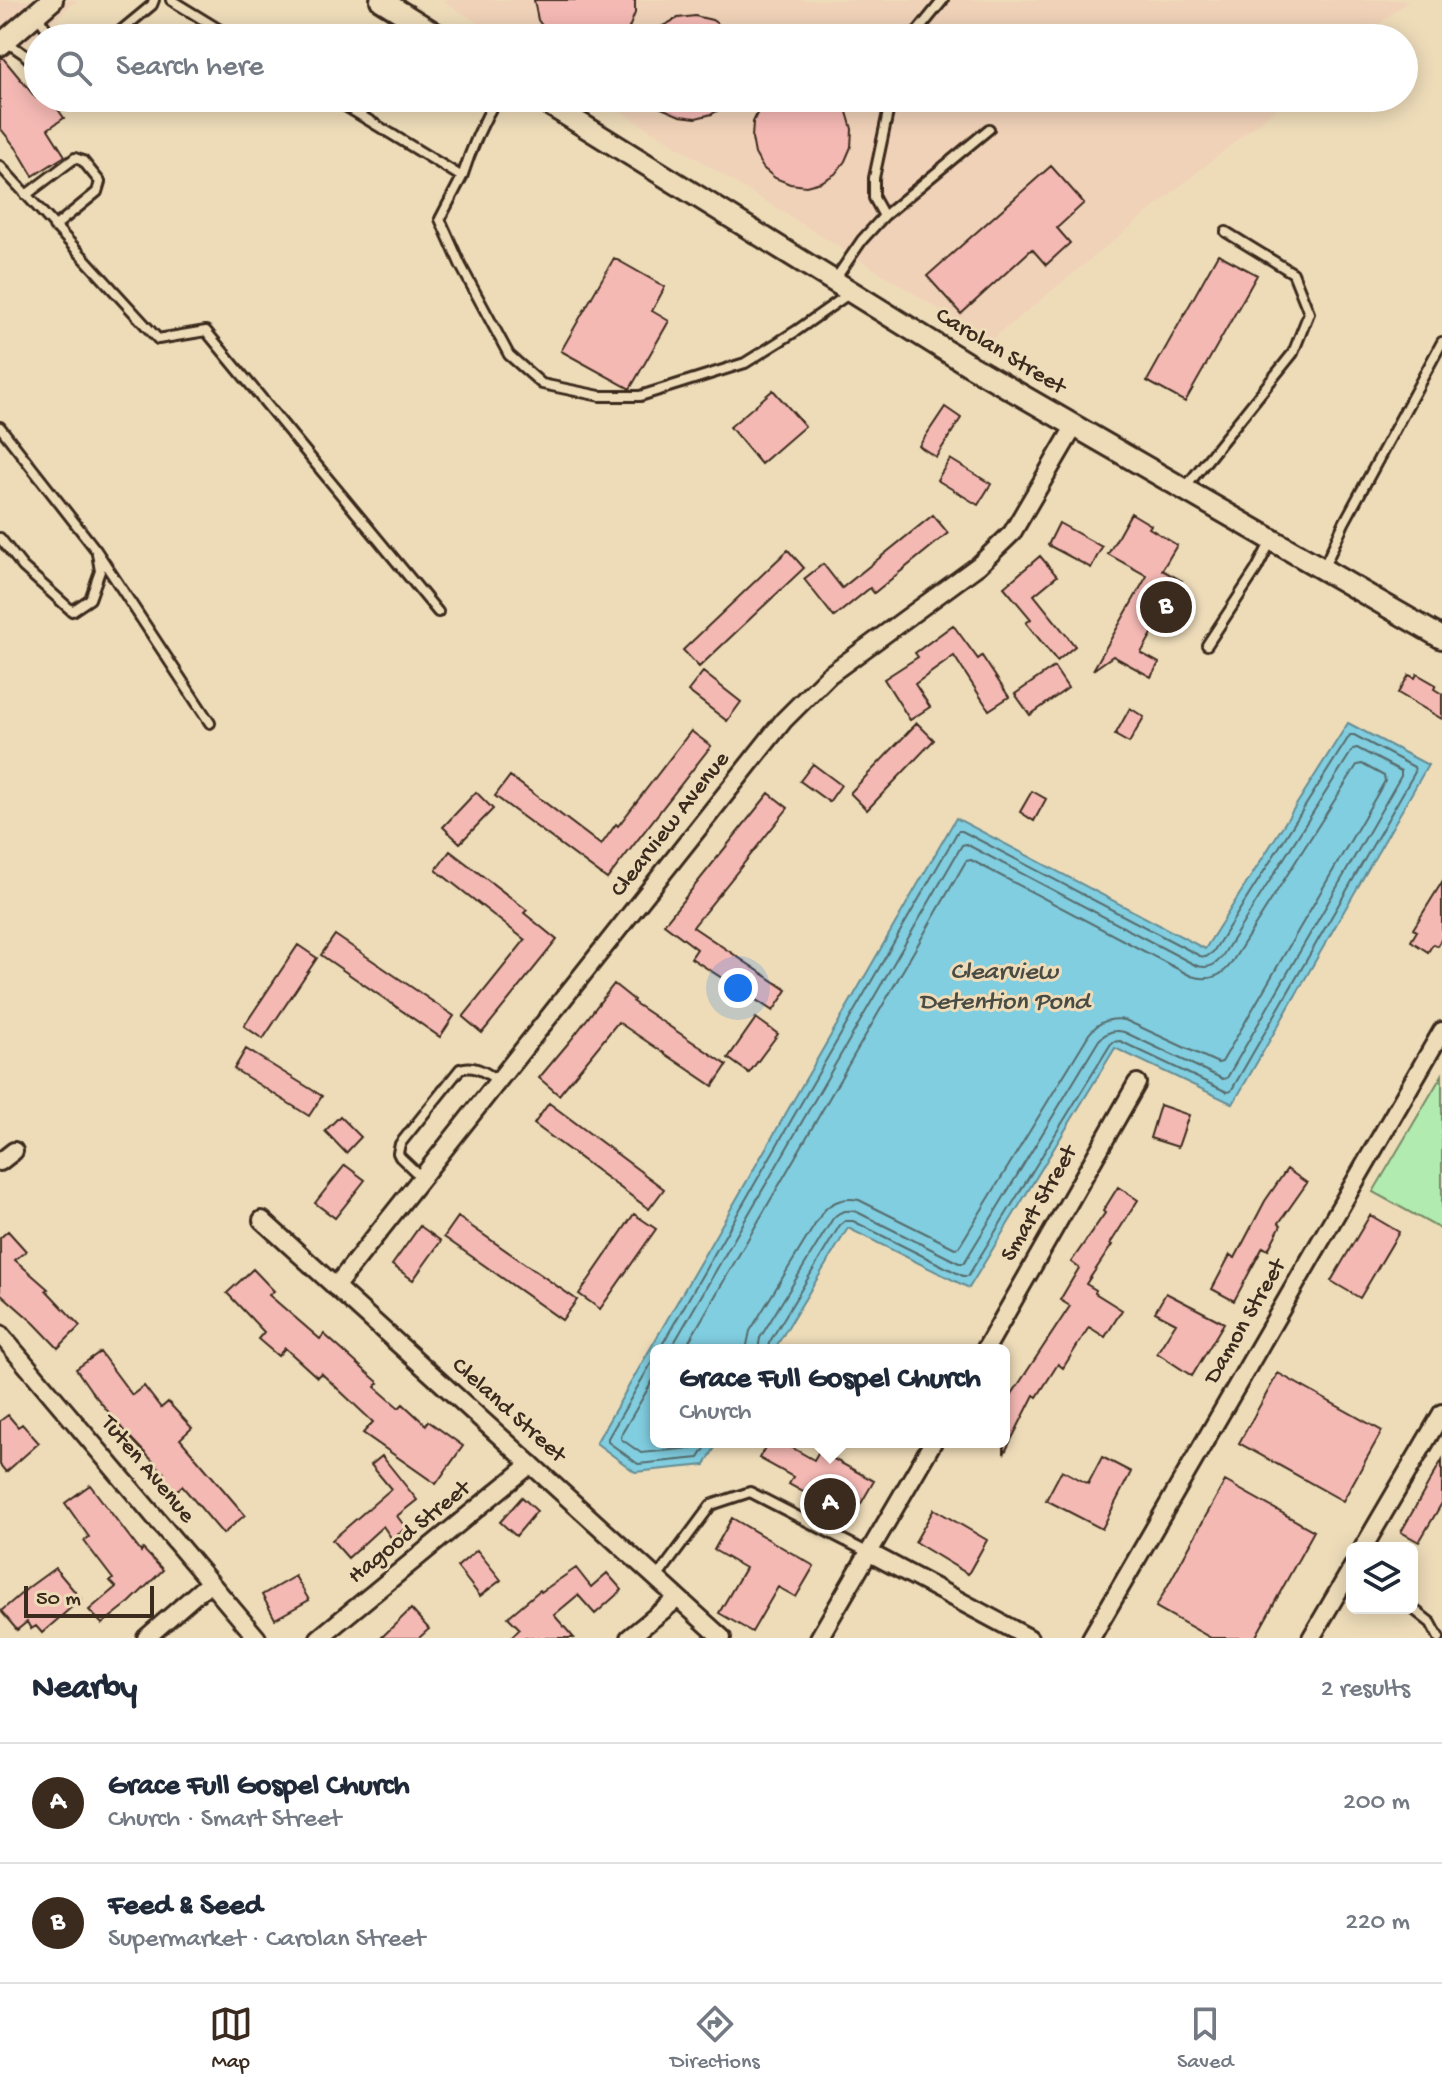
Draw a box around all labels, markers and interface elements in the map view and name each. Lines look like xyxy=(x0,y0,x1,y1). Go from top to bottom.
search box xyxy=(24,24,1418,112)
icon: search xyxy=(52,46,96,90)
text: Search here xyxy=(116,51,264,86)
street label: Carolan Street xyxy=(930,302,1072,403)
pin: B xyxy=(1140,577,1192,637)
street label: Clearview Avenue xyxy=(605,746,737,904)
water label: Clearview Detention Pond xyxy=(919,958,1092,1019)
your location xyxy=(718,968,758,1008)
street label: Smart Street xyxy=(995,1139,1086,1267)
street label: Damon Street xyxy=(1198,1252,1295,1391)
popup xyxy=(650,1344,1010,1448)
street label: Cleland Street xyxy=(445,1352,573,1472)
text: Grace Full Gospel Church xyxy=(679,1363,981,1398)
text: Church xyxy=(679,1398,751,1429)
street label: Tuten Avenue xyxy=(92,1409,201,1530)
street label: Hagood Street xyxy=(343,1473,479,1591)
pin: A xyxy=(804,1474,856,1534)
map controls xyxy=(1346,1542,1418,1614)
button: layers xyxy=(1346,1542,1418,1614)
scale bar xyxy=(24,1582,154,1618)
text: 50 m xyxy=(36,1587,81,1613)
text: Nearby xyxy=(32,1670,137,1710)
text: 2 results xyxy=(1321,1675,1410,1706)
text: Grace Full Gospel Church xyxy=(108,1770,410,1805)
text: A xyxy=(50,1788,66,1819)
text: 200 m xyxy=(1343,1788,1410,1819)
text: Church · Smart Street xyxy=(108,1805,341,1836)
text: Feed & Seed xyxy=(108,1890,262,1925)
text: B xyxy=(51,1908,65,1939)
text: 220 m xyxy=(1345,1908,1410,1939)
text: Supermarket · Carolan Street xyxy=(108,1925,425,1956)
tab: Map xyxy=(209,2002,253,2076)
tab: Directions xyxy=(670,2002,760,2076)
tab: Saved xyxy=(1177,2002,1233,2076)

